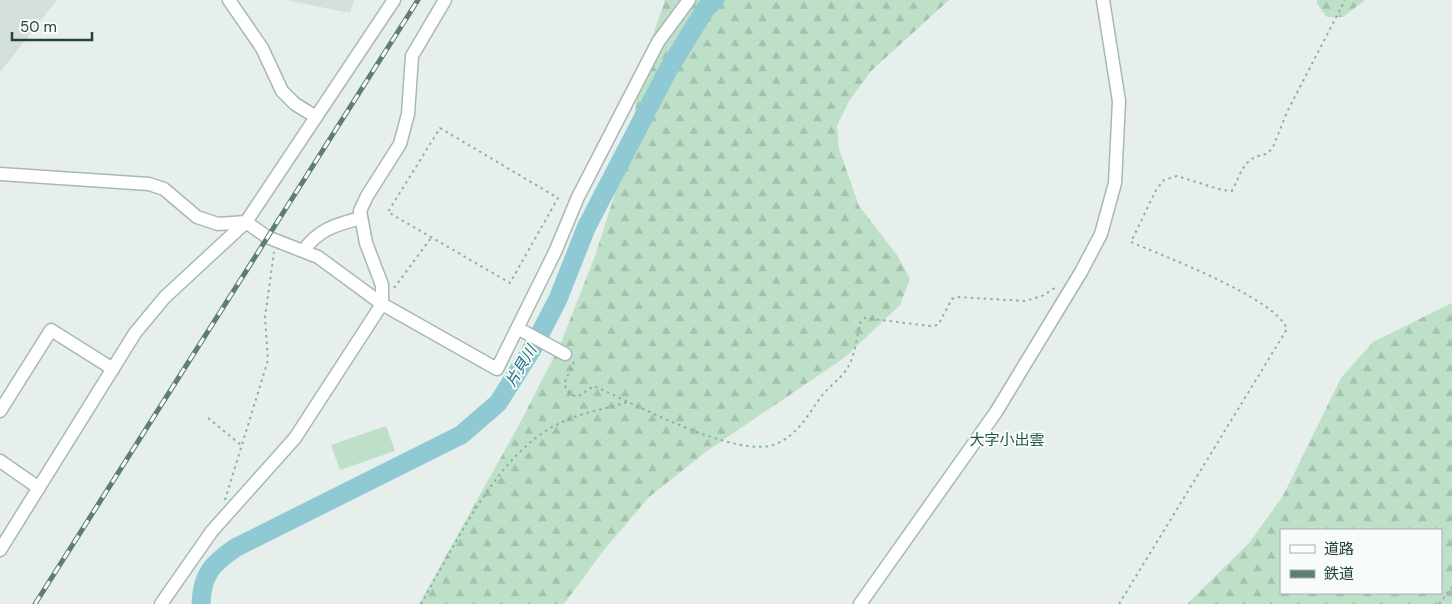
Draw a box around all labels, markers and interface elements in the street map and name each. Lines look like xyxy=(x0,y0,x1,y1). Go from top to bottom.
scale bar xyxy=(12,10,92,42)
text: 50 m xyxy=(20,17,57,37)
water label: 片貝川 xyxy=(501,340,542,390)
district label: 大字小出雲 xyxy=(969,430,1045,450)
legend xyxy=(1280,529,1442,594)
text: 道路 xyxy=(1324,539,1354,559)
text: 鉄道 xyxy=(1324,564,1354,584)

